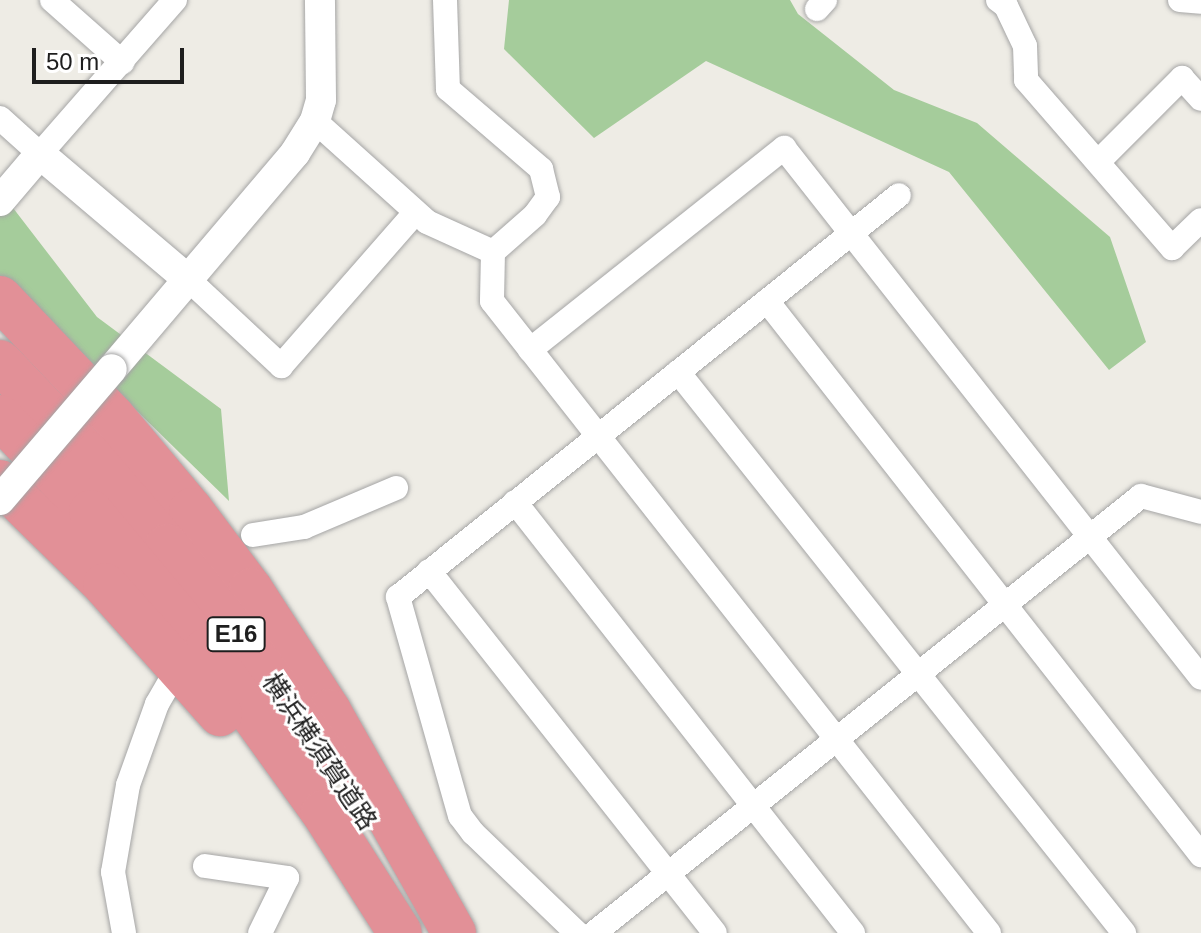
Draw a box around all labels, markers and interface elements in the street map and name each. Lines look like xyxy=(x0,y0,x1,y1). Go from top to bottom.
scale bar xyxy=(36,32,188,82)
text: 50 m xyxy=(46,48,99,75)
road number: E16 xyxy=(206,614,266,654)
street label: 横浜横須賀道路 xyxy=(255,668,383,836)

